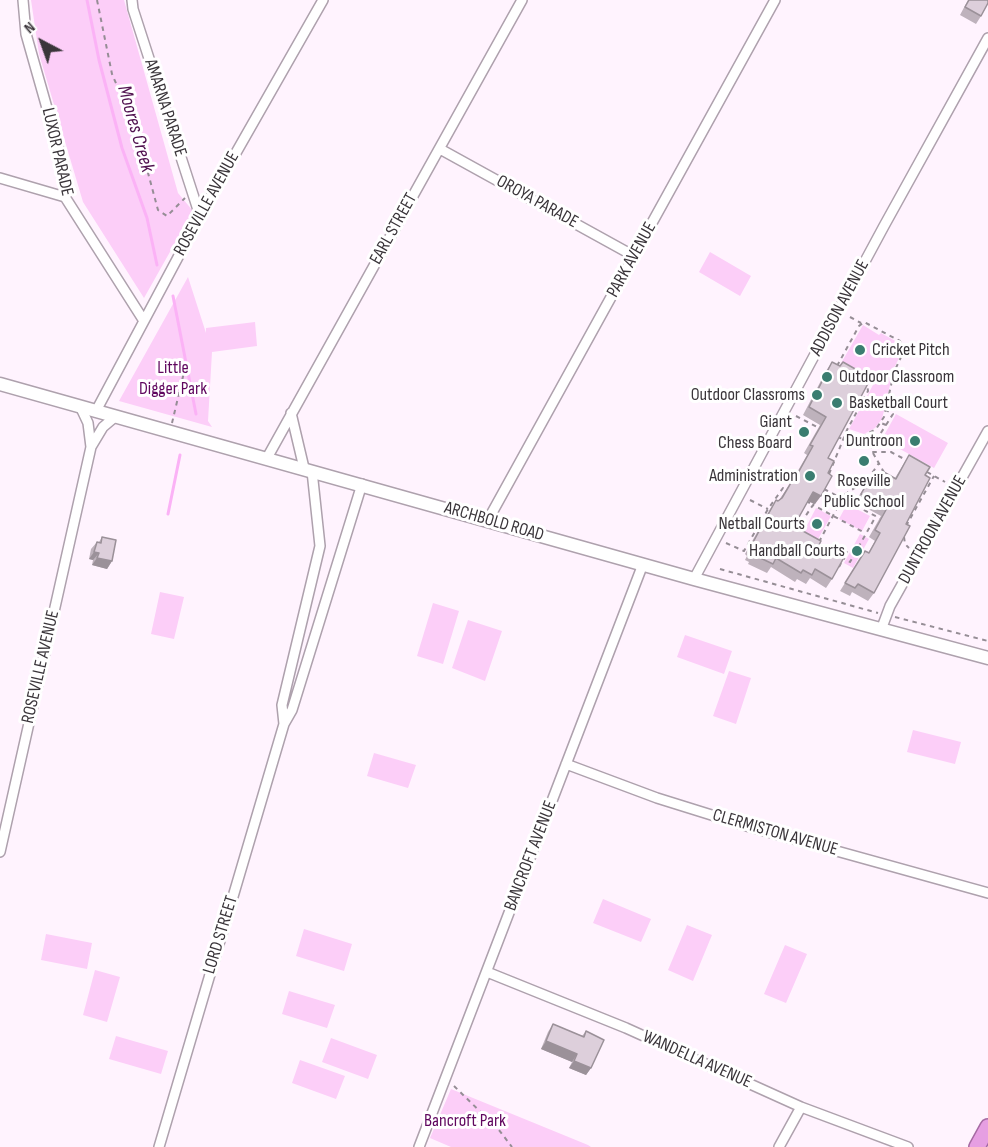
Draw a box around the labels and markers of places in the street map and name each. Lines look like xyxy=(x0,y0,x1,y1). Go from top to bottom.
place label: Cricket Pitch xyxy=(872,339,950,361)
marker: Cricket Pitch xyxy=(853,343,867,357)
place label: Outdoor Classroom xyxy=(839,366,954,388)
marker: Outdoor Classroom xyxy=(820,370,834,384)
place label: Outdoor Classroms xyxy=(691,384,805,406)
marker: Outdoor Classroms xyxy=(810,388,824,402)
place label: Basketball Court xyxy=(849,392,948,414)
marker: Basketball Court xyxy=(830,396,844,410)
place label: Giant Chess Board xyxy=(718,411,792,454)
marker: Giant Chess Board xyxy=(797,425,811,439)
place label: Duntroon xyxy=(846,430,903,452)
marker: Duntroon xyxy=(908,434,922,448)
marker: Roseville Public School xyxy=(857,454,871,468)
place label: Administration xyxy=(709,465,798,487)
marker: Administration xyxy=(803,469,817,483)
place label: Roseville Public School xyxy=(824,470,904,512)
place label: Netball Courts xyxy=(718,513,805,535)
marker: Netball Courts xyxy=(810,517,824,531)
place label: Handball Courts xyxy=(749,540,845,562)
marker: Handball Courts xyxy=(850,544,864,558)

